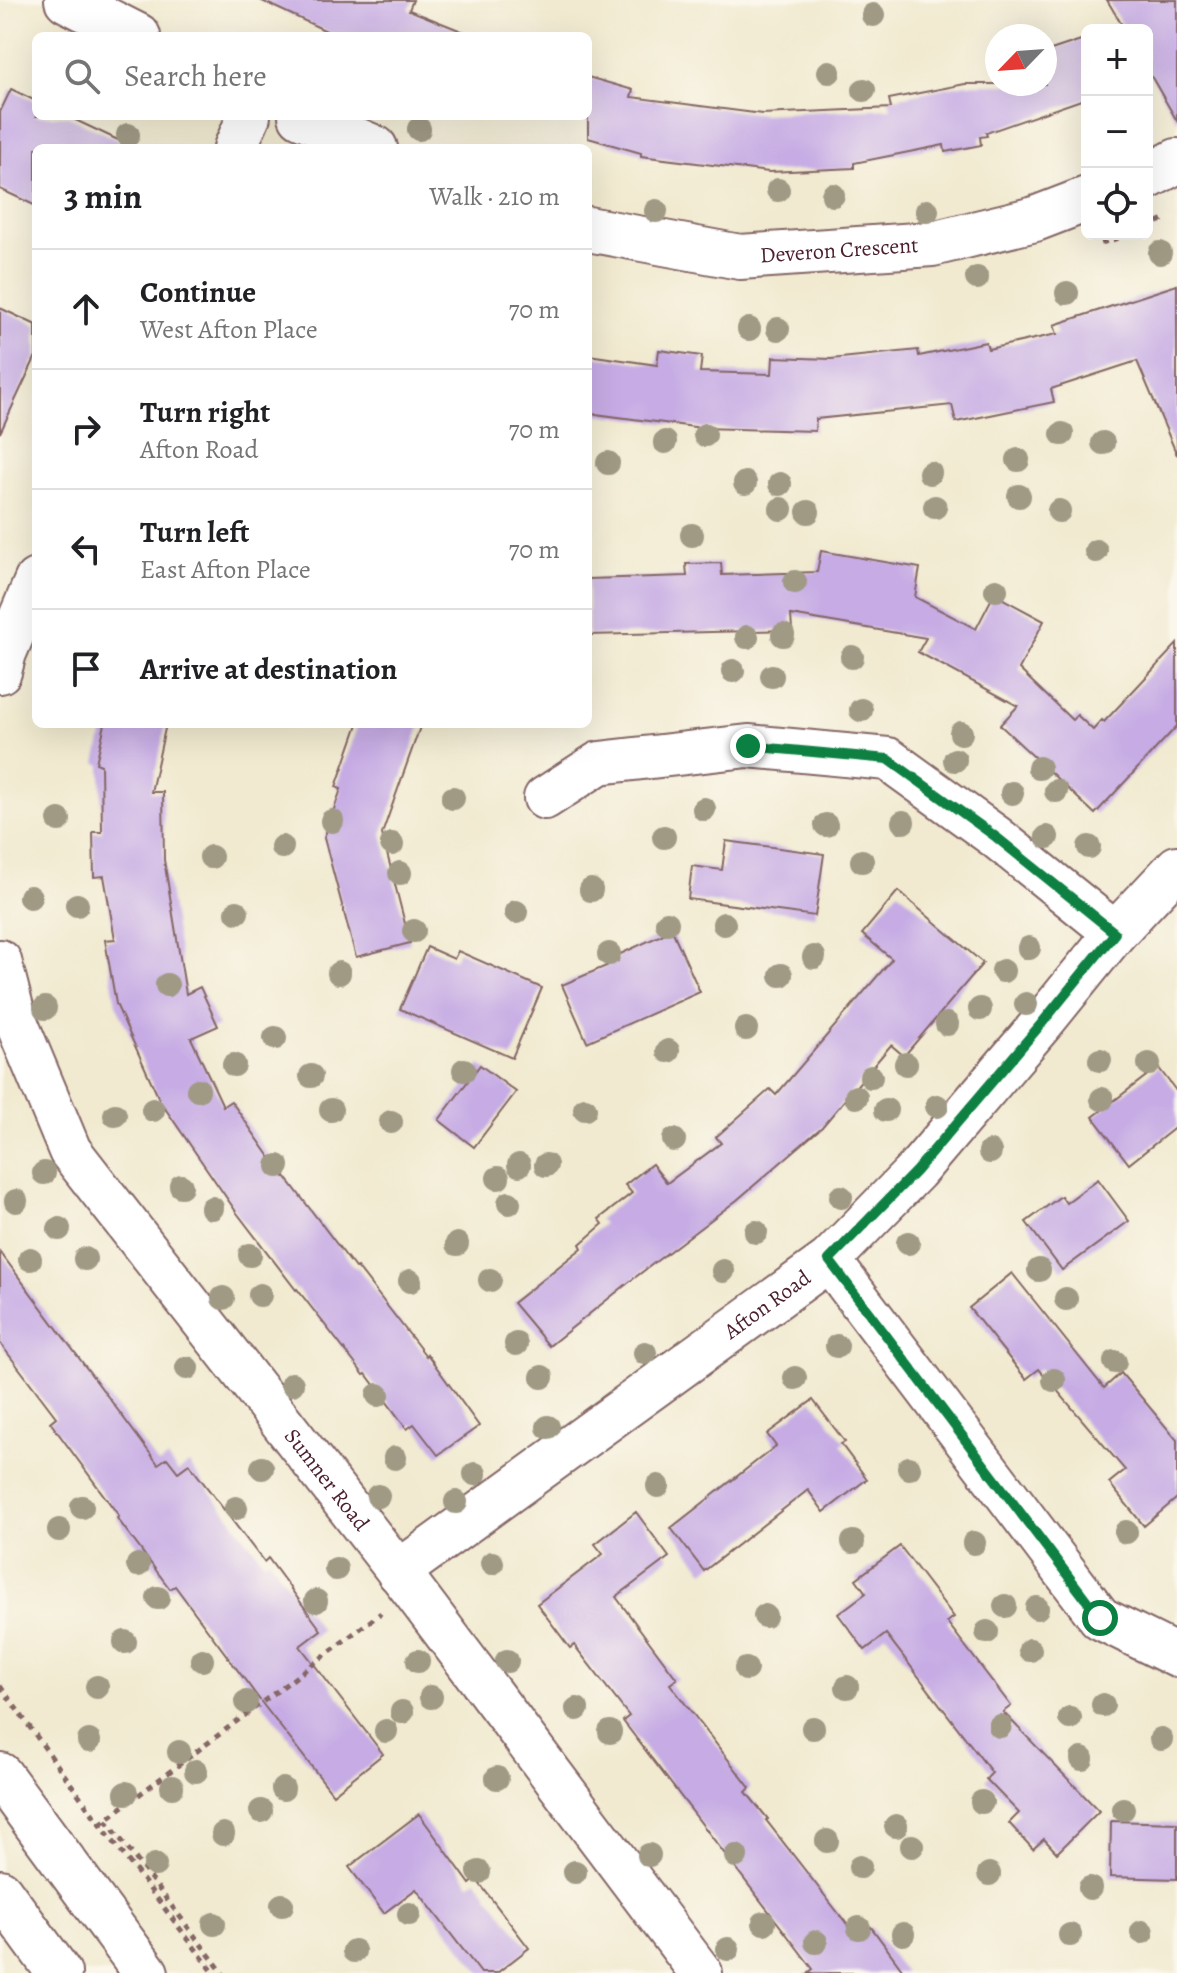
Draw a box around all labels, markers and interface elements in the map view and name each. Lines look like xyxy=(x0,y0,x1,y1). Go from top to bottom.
north arrow xyxy=(985,24,1057,96)
map controls xyxy=(1081,24,1153,240)
button: + xyxy=(1081,24,1153,96)
search box xyxy=(32,32,592,120)
icon: search xyxy=(60,54,104,98)
text: Search here xyxy=(124,56,267,96)
button: − xyxy=(1081,96,1153,168)
button: locate xyxy=(1081,168,1153,240)
text: 3 min xyxy=(64,173,142,220)
text: Walk · 210 m xyxy=(429,179,560,214)
street label: Deveron Crescent xyxy=(759,230,919,271)
text: Continue xyxy=(140,272,256,312)
icon: ahead xyxy=(64,287,108,331)
text: 70 m xyxy=(508,292,560,327)
text: West Afton Place xyxy=(140,312,318,347)
text: Turn right xyxy=(140,392,270,432)
icon: right xyxy=(64,407,108,451)
text: 70 m xyxy=(508,412,560,447)
text: Afton Road xyxy=(140,432,259,467)
text: Turn left xyxy=(140,512,249,552)
icon: left xyxy=(64,527,108,571)
text: 70 m xyxy=(508,532,560,567)
text: East Afton Place xyxy=(140,552,311,587)
icon: arrive xyxy=(64,647,108,691)
text: Arrive at destination xyxy=(140,649,397,689)
route end xyxy=(730,728,766,764)
street label: Afton Road xyxy=(717,1263,817,1347)
street label: Sumner Road xyxy=(277,1422,376,1537)
route start xyxy=(1082,1600,1118,1636)

